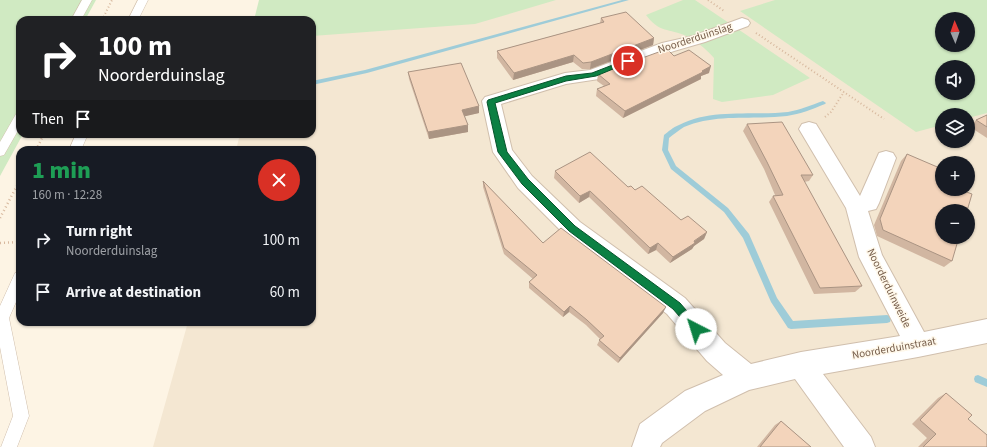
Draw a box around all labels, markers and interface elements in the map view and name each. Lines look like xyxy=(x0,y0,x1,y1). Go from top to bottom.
north arrow xyxy=(935,12,975,52)
map controls xyxy=(935,12,975,244)
street label: Noorderduinslag xyxy=(656,19,735,57)
text: 100 m xyxy=(98,26,172,66)
icon: right xyxy=(32,32,84,84)
pin xyxy=(611,44,645,78)
icon: arrive xyxy=(617,50,639,72)
button: sound xyxy=(935,60,975,100)
text: Noorderduinslag xyxy=(98,63,225,88)
icon: arrive xyxy=(72,108,94,130)
button: layers xyxy=(935,108,975,148)
text: Then xyxy=(32,109,64,130)
text: 1 min xyxy=(32,153,91,188)
button: + xyxy=(935,156,975,196)
button: close xyxy=(258,159,300,201)
text: 160 m · 12:28 xyxy=(32,186,102,204)
button: − xyxy=(935,204,975,244)
text: Turn right xyxy=(66,221,132,242)
icon: right xyxy=(32,229,54,251)
text: 100 m xyxy=(262,230,300,251)
text: Noorderduinslag xyxy=(66,242,157,260)
street label: Noorderduinweide xyxy=(863,246,915,331)
icon: arrive xyxy=(32,281,54,303)
text: Arrive at destination xyxy=(66,282,201,303)
text: 60 m xyxy=(270,282,300,303)
position arrow xyxy=(675,308,717,350)
street label: Noorderduinstraat xyxy=(851,333,938,363)

